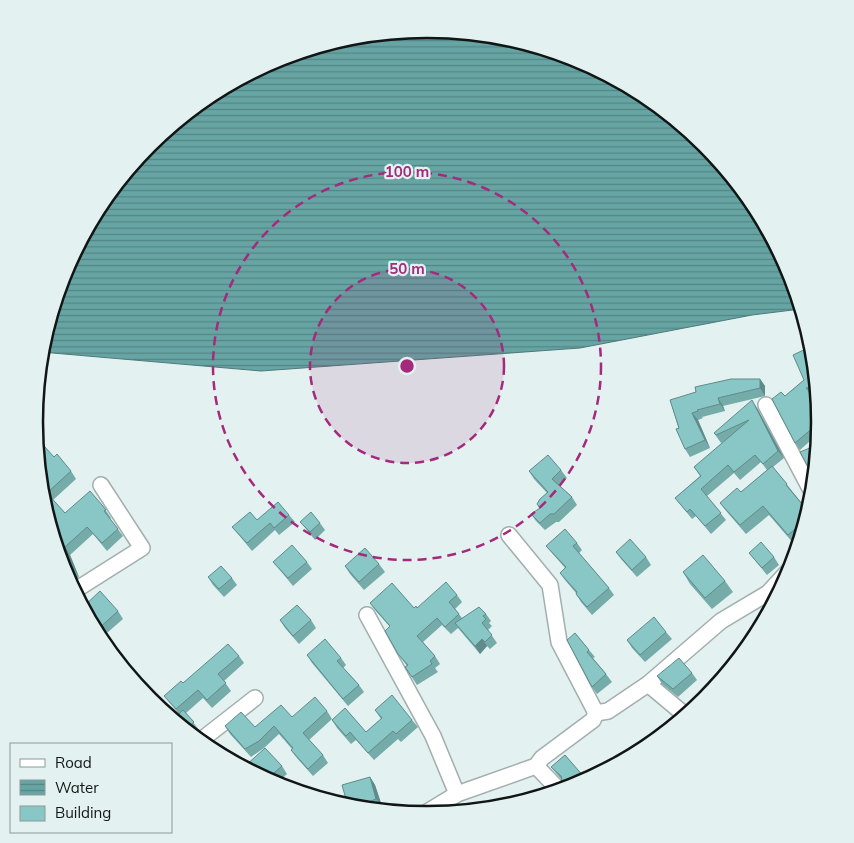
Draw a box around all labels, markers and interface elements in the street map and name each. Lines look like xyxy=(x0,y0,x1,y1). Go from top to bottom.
text: 100 m xyxy=(385,162,429,181)
text: 50 m xyxy=(389,259,425,278)
centre of rings xyxy=(398,357,416,375)
legend xyxy=(10,743,172,833)
text: Road xyxy=(55,753,92,772)
text: Water xyxy=(55,778,99,797)
text: Building xyxy=(55,803,111,822)

